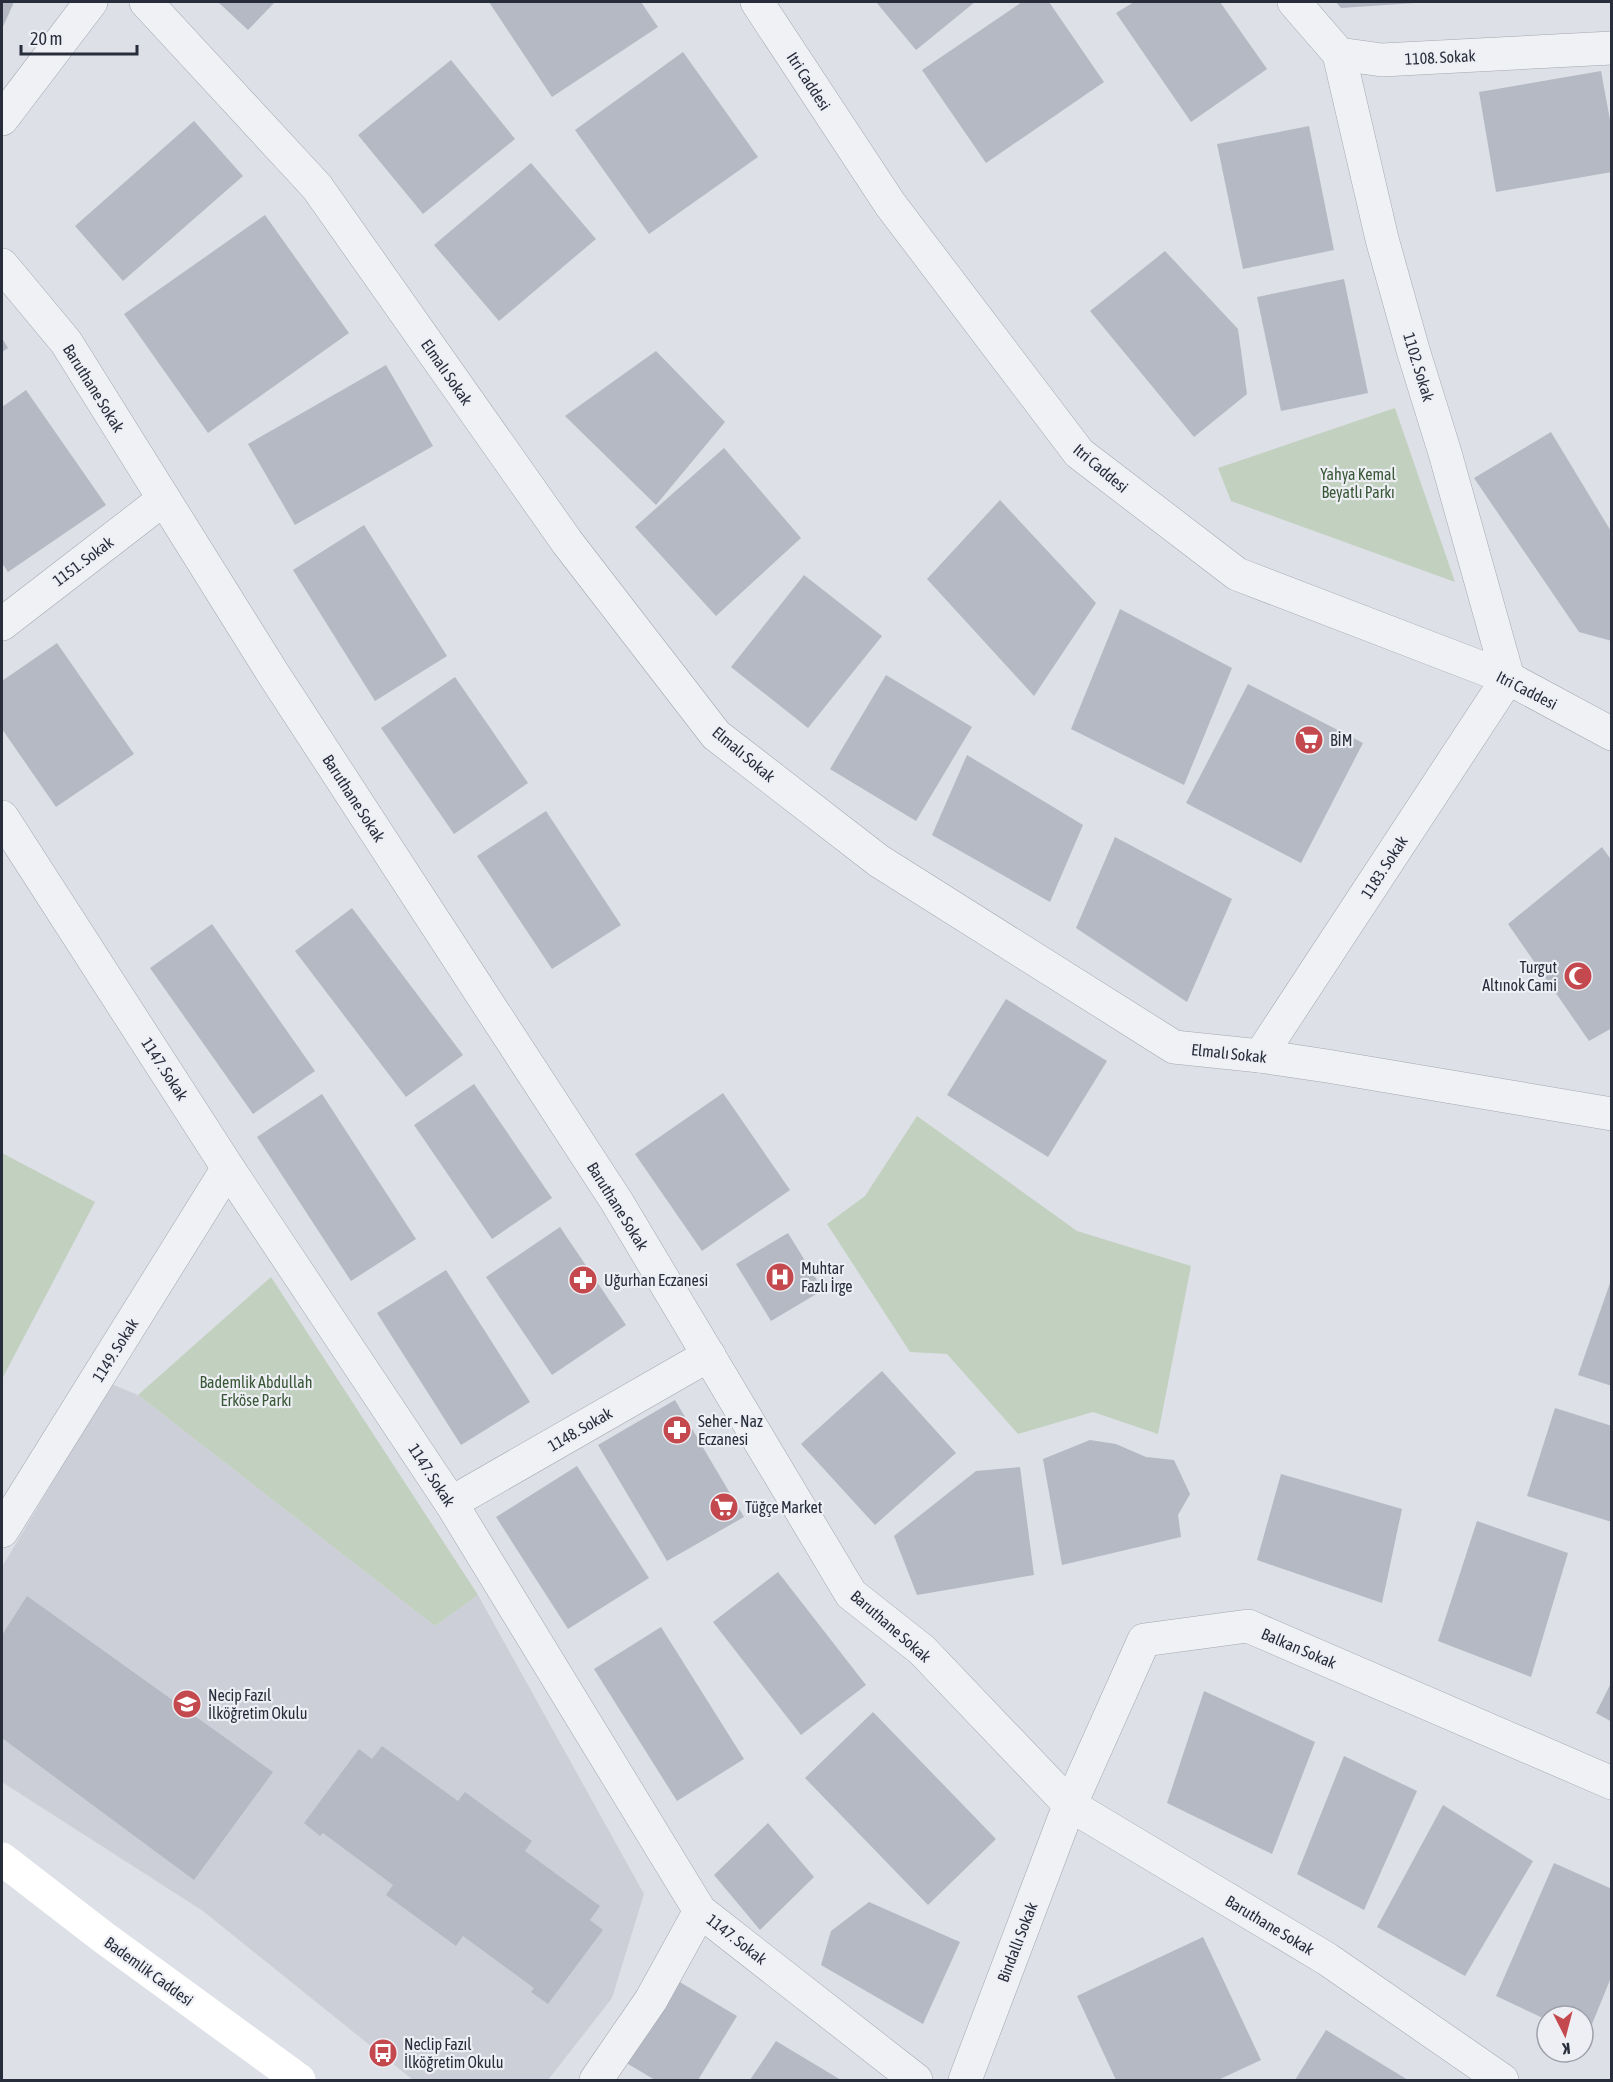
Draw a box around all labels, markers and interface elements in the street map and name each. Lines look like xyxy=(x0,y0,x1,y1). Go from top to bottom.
scale bar xyxy=(21,18,136,56)
text: 20 m xyxy=(30,28,62,49)
street label: 1108. Sokak xyxy=(1404,46,1476,68)
street label: Itri Caddesi xyxy=(784,49,834,113)
street label: 1102. Sokak xyxy=(1400,330,1438,404)
street label: Elmalı Sokak xyxy=(418,336,476,408)
street label: Baruthane Sokak xyxy=(60,341,128,435)
street label: Itri Caddesi xyxy=(1070,440,1132,496)
park label: Yahya Kemal Beyatlı Parkı xyxy=(1320,465,1396,502)
street label: 1151. Sokak xyxy=(49,532,117,590)
street label: Itri Caddesi xyxy=(1494,667,1560,713)
street label: Elmalı Sokak xyxy=(709,723,779,785)
supermarket icon: BİM xyxy=(1293,724,1325,756)
place label: BİM xyxy=(1330,731,1352,749)
street label: Baruthane Sokak xyxy=(319,751,389,845)
street label: 1183. Sokak xyxy=(1357,832,1411,902)
place label: Turgut Altınok Cami xyxy=(1482,958,1557,994)
mosque icon: Turgut Altınok Cami xyxy=(1562,960,1594,992)
street label: 1147. Sokak xyxy=(138,1034,192,1104)
street label: Elmalı Sokak xyxy=(1190,1040,1268,1066)
street label: Baruthane Sokak xyxy=(584,1159,652,1253)
place label: Muhtar Fazlı İrge xyxy=(801,1259,853,1296)
hospital icon: Muhtar Fazlı İrge xyxy=(764,1261,796,1293)
pharmacy icon: Uğurhan Eczanesi xyxy=(567,1264,599,1296)
place label: Uğurhan Eczanesi xyxy=(604,1271,708,1290)
street label: 1149. Sokak xyxy=(89,1315,141,1385)
park label: Bademlik Abdullah Erköse Parkı xyxy=(200,1373,312,1409)
street label: 1148. Sokak xyxy=(545,1403,615,1455)
place label: Seher - Naz Eczanesi xyxy=(698,1412,763,1448)
pharmacy icon: Seher - Naz Eczanesi xyxy=(661,1414,693,1446)
street label: 1147. Sokak xyxy=(405,1440,459,1510)
supermarket icon: Tüğçe Market xyxy=(708,1491,740,1523)
place label: Tüğçe Market xyxy=(745,1498,823,1517)
street label: Baruthane Sokak xyxy=(847,1586,935,1666)
street label: Balkan Sokak xyxy=(1259,1624,1339,1672)
place label: Necip Fazıl İlköğretim Okulu xyxy=(208,1686,308,1723)
school or university icon: Necip Fazıl İlköğretim Okulu xyxy=(171,1688,203,1720)
street label: Baruthane Sokak xyxy=(1222,1891,1318,1959)
street label: Bindallı Sokak xyxy=(994,1899,1040,1985)
street label: 1147. Sokak xyxy=(704,1910,770,1968)
street label: Bademlik Caddesi xyxy=(101,1933,197,2009)
north arrow xyxy=(1535,2004,1595,2064)
place label: Neclip Fazıl İlköğretim Okulu xyxy=(404,2035,504,2072)
bus stop icon: Neclip Fazıl İlköğretim Okulu xyxy=(367,2037,399,2069)
text: K xyxy=(1562,2040,1571,2058)

